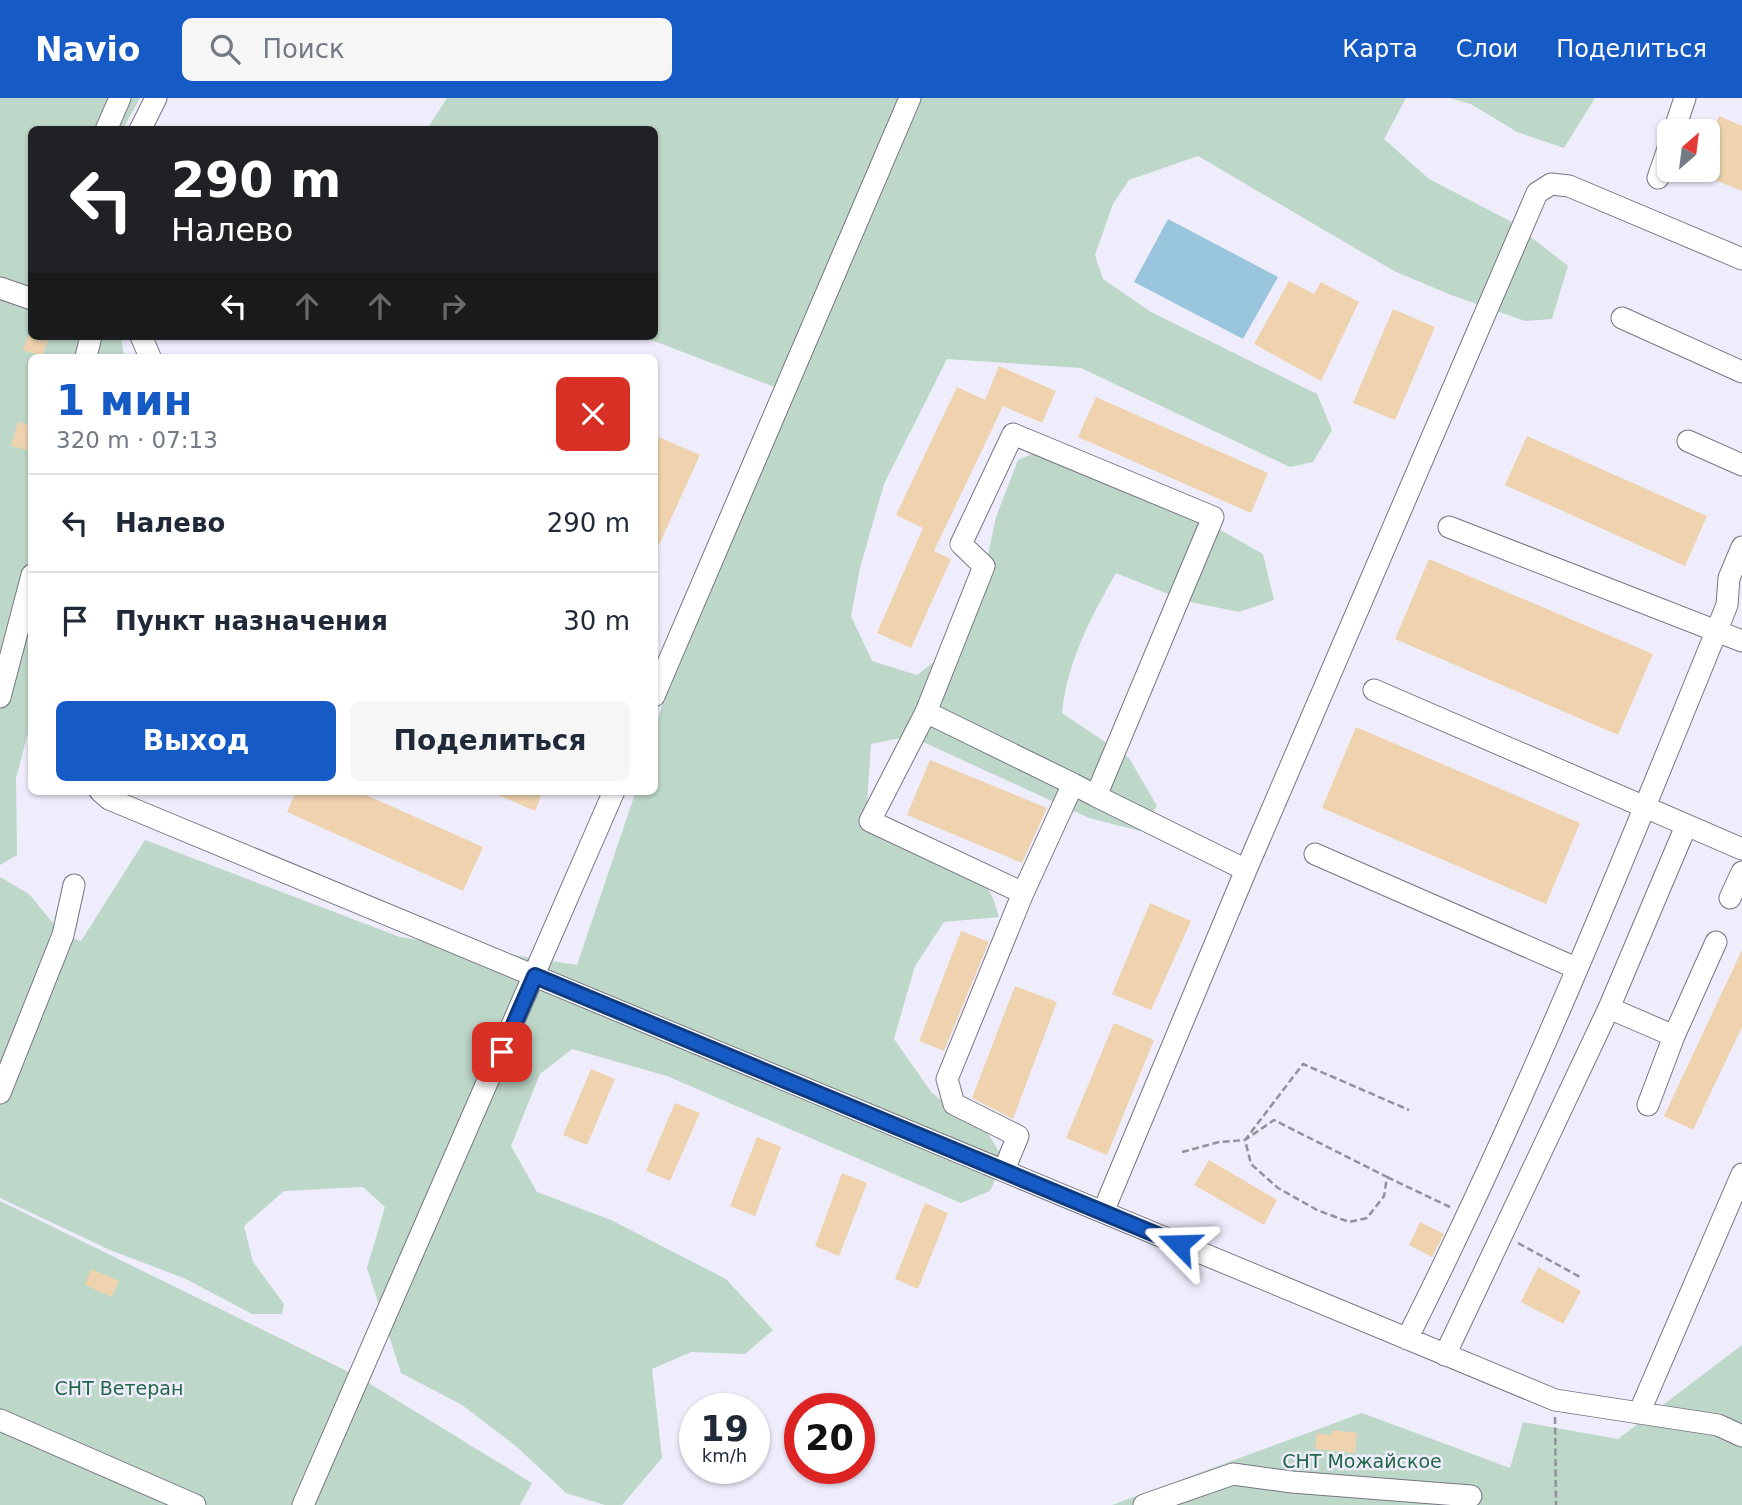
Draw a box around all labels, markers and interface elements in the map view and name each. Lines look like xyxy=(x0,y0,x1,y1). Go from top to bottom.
search box xyxy=(182,18,672,81)
text: Navio xyxy=(35,30,140,69)
icon: search xyxy=(206,30,244,68)
text: Поиск xyxy=(262,34,345,64)
text: Карта xyxy=(1342,35,1418,63)
text: Слои xyxy=(1456,35,1518,63)
text: Поделиться xyxy=(1556,35,1707,63)
north arrow xyxy=(1657,119,1720,182)
map controls xyxy=(1657,119,1720,182)
text: 290 m xyxy=(171,152,341,209)
icon: left xyxy=(56,154,147,245)
text: Налево xyxy=(171,211,293,249)
icon: left xyxy=(215,287,253,325)
icon: ahead xyxy=(288,287,326,325)
icon: ahead xyxy=(361,287,399,325)
icon: right xyxy=(434,287,472,325)
text: 1 мин xyxy=(56,376,193,425)
button: close xyxy=(556,377,630,451)
text: 320 m · 07:13 xyxy=(56,427,218,453)
icon: left xyxy=(56,504,94,542)
text: Налево xyxy=(115,508,225,538)
text: 290 m xyxy=(547,508,630,538)
icon: arrive xyxy=(56,602,94,640)
text: Пункт назначения xyxy=(115,606,388,636)
text: 30 m xyxy=(563,606,630,636)
button: Выход xyxy=(56,701,336,781)
button: Поделиться xyxy=(350,701,630,781)
pin xyxy=(472,1022,532,1082)
icon: arrive xyxy=(483,1033,521,1071)
position arrow xyxy=(1142,1207,1216,1281)
park label: СНТ Ветеран xyxy=(55,1377,183,1399)
speed limit sign: 20 xyxy=(784,1393,875,1484)
text: 19 xyxy=(700,1409,749,1449)
text: km/h xyxy=(702,1445,747,1466)
park label: СНТ Можайское xyxy=(1282,1450,1442,1472)

